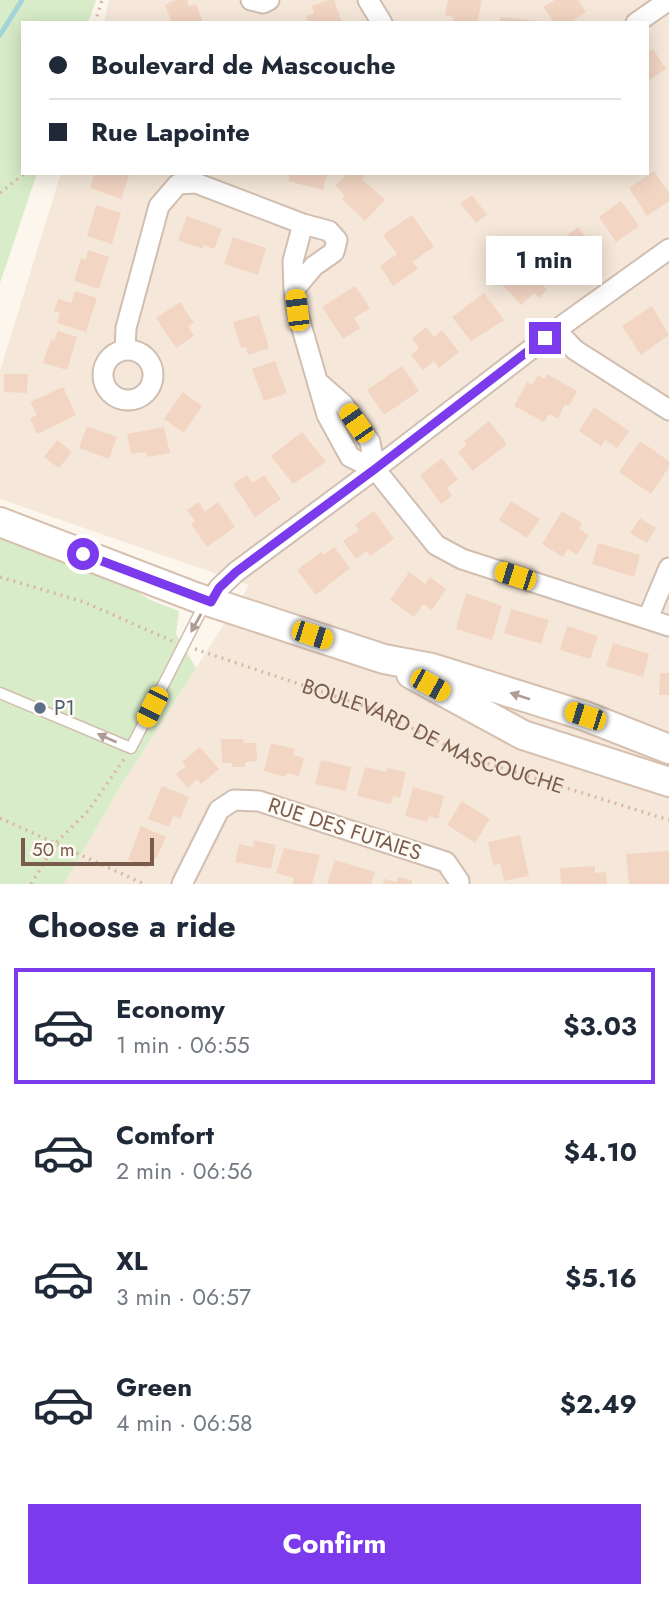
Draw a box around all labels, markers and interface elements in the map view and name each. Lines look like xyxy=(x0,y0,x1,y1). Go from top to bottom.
text: Boulevard de Mascouche xyxy=(91,46,396,84)
text: Rue Lapointe xyxy=(91,113,250,151)
callout: 1 min xyxy=(487,236,603,286)
text: 1 min xyxy=(515,243,573,277)
car xyxy=(285,288,310,332)
route end xyxy=(529,322,561,354)
car xyxy=(336,400,377,446)
route start xyxy=(67,538,99,570)
car xyxy=(492,560,539,592)
one-way arrow xyxy=(190,613,202,632)
car xyxy=(289,619,336,651)
car xyxy=(407,666,454,704)
street label: BOULEVARD DE MASCOUCHE xyxy=(298,671,568,801)
car xyxy=(134,684,171,730)
one-way arrow xyxy=(509,690,530,700)
place label: P1 xyxy=(54,693,75,723)
marker: P1 xyxy=(32,700,48,716)
car xyxy=(562,700,609,732)
one-way arrow xyxy=(97,732,118,743)
street label: RUE DES FUTAIES xyxy=(264,790,426,868)
scale bar xyxy=(21,835,154,867)
text: 50 m xyxy=(32,836,75,863)
text: Choose a ride xyxy=(28,903,236,949)
text: Economy xyxy=(116,990,225,1028)
icon: car xyxy=(32,995,95,1058)
text: $3.03 xyxy=(563,1007,637,1045)
text: 1 min · 06:55 xyxy=(116,1028,250,1062)
text: Comfort xyxy=(116,1116,214,1154)
icon: car xyxy=(32,1121,95,1184)
text: $4.10 xyxy=(564,1133,637,1171)
text: 2 min · 06:56 xyxy=(116,1154,253,1188)
text: XL xyxy=(116,1242,148,1280)
icon: car xyxy=(32,1247,95,1310)
text: $5.16 xyxy=(565,1259,637,1297)
text: 3 min · 06:57 xyxy=(116,1280,251,1314)
text: Green xyxy=(116,1368,192,1406)
icon: car xyxy=(32,1373,95,1436)
text: $2.49 xyxy=(560,1385,637,1423)
text: 4 min · 06:58 xyxy=(116,1406,252,1440)
button: Confirm xyxy=(28,1504,641,1584)

